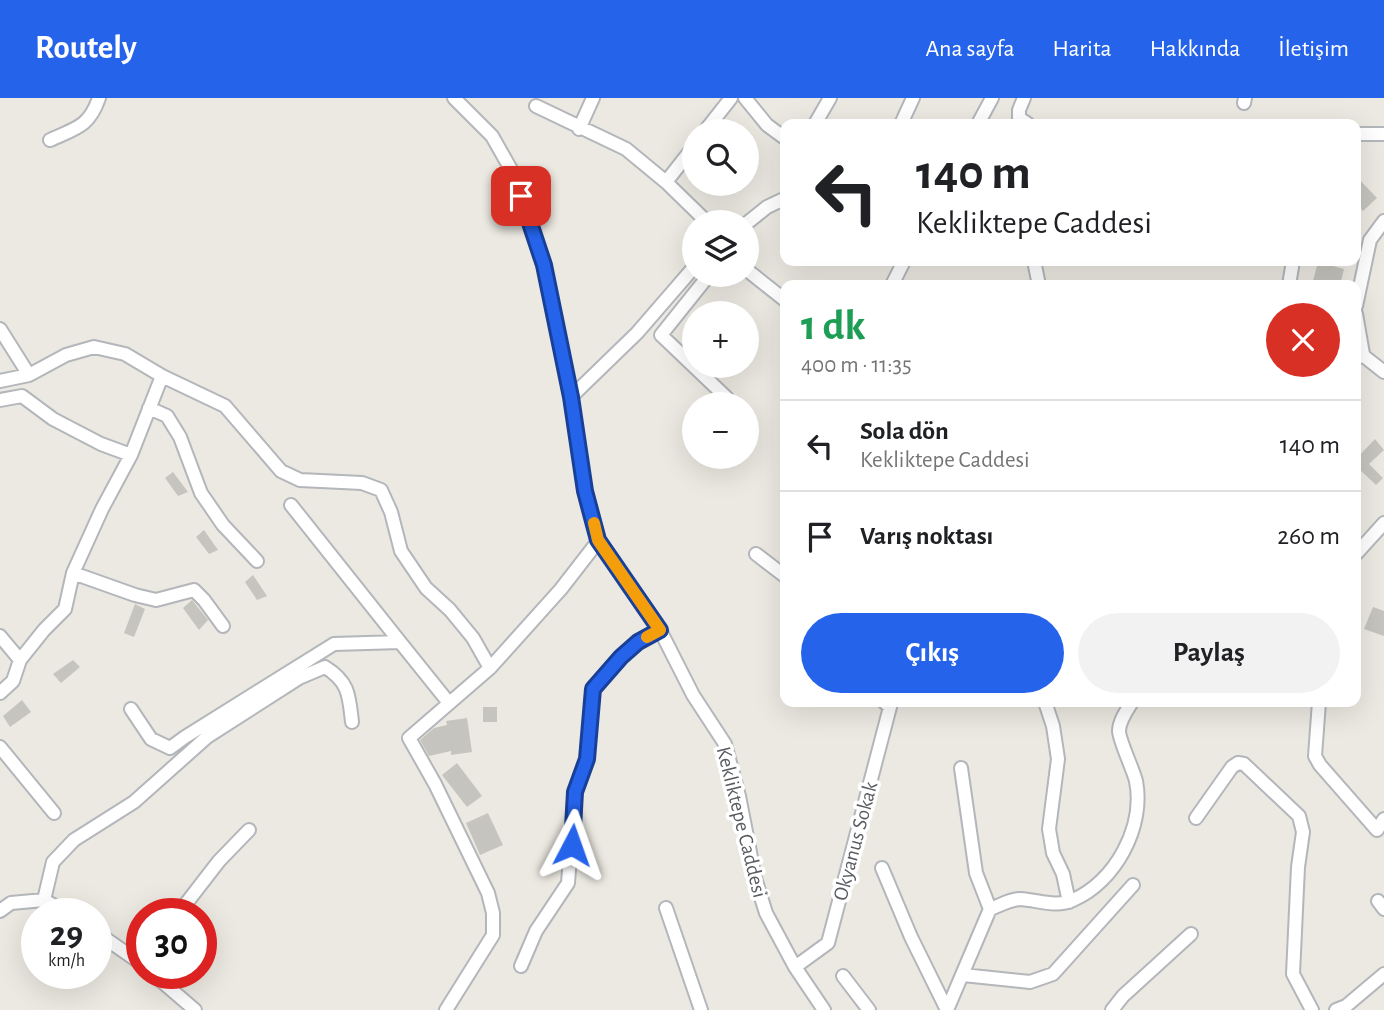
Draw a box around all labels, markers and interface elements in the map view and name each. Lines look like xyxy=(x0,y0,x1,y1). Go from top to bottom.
text: Routely xyxy=(35,32,137,65)
text: Ana sayfa xyxy=(925,37,1015,61)
text: Harita xyxy=(1053,37,1112,61)
text: Hakkında xyxy=(1150,37,1240,61)
text: İletişim xyxy=(1278,37,1349,61)
map controls xyxy=(682,119,759,469)
button: search xyxy=(682,119,759,196)
icon: left xyxy=(801,147,892,238)
text: 140 m xyxy=(916,149,1031,198)
pin xyxy=(491,166,551,226)
icon: arrive xyxy=(502,177,540,215)
text: Kekliktepe Caddesi xyxy=(916,207,1152,239)
button: layers xyxy=(682,210,759,287)
button: + xyxy=(682,301,759,378)
button: close xyxy=(1266,303,1340,377)
text: 1 dk xyxy=(801,305,865,347)
text: 400 m · 11:35 xyxy=(801,354,912,377)
button: − xyxy=(682,392,759,469)
text: Sola dön xyxy=(860,418,949,444)
icon: left xyxy=(801,427,839,465)
text: 140 m xyxy=(1280,432,1340,458)
text: Kekliktepe Caddesi xyxy=(860,449,1030,472)
icon: arrive xyxy=(801,518,839,556)
text: Varış noktası xyxy=(860,523,993,549)
text: 260 m xyxy=(1277,523,1340,549)
button: Çıkış xyxy=(801,613,1064,693)
button: Paylaş xyxy=(1078,613,1340,693)
street label: Kekliktepe Caddesi xyxy=(713,744,770,900)
street label: Okyanus Sokak xyxy=(830,779,882,903)
position arrow xyxy=(535,808,609,882)
speed limit sign: 30 xyxy=(126,898,217,989)
text: 29 xyxy=(50,917,83,952)
text: km/h xyxy=(48,952,85,970)

